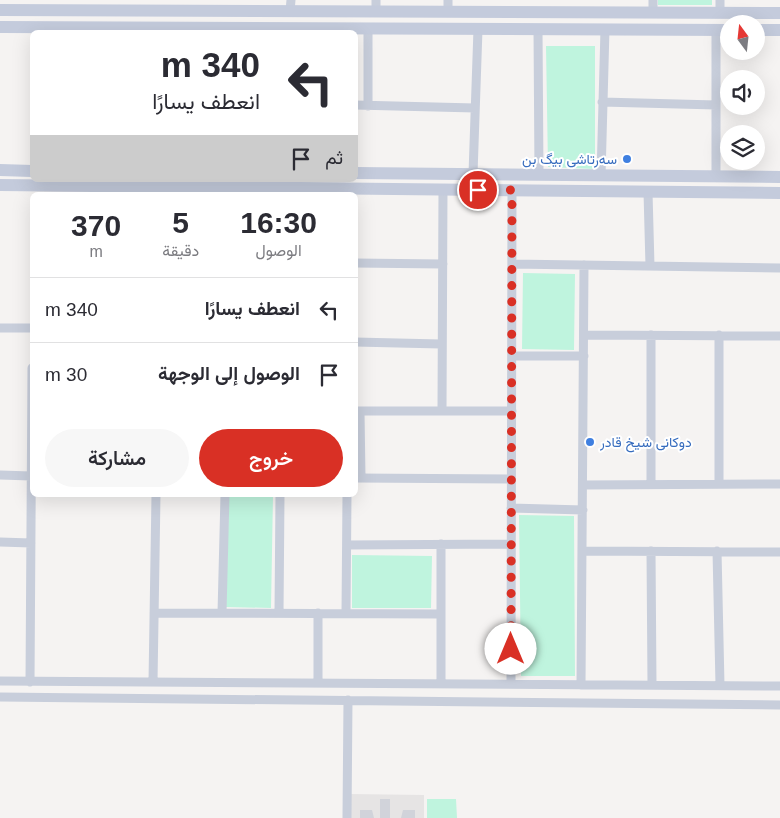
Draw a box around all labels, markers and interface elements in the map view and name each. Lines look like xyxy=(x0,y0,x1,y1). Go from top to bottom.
north arrow xyxy=(720,15,765,60)
map controls xyxy=(720,15,765,170)
text: 340 m xyxy=(161,45,260,84)
icon: left xyxy=(278,50,343,115)
button: sound xyxy=(720,70,765,115)
text: انعطف يسارًا xyxy=(152,89,260,114)
button: layers xyxy=(720,125,765,170)
icon: arrive xyxy=(287,145,315,173)
text: ثم xyxy=(325,147,343,168)
place label: سەرتاشی بیگ بن xyxy=(522,151,617,168)
marker: سەرتاشی بیگ بن xyxy=(621,153,633,165)
pin xyxy=(457,169,499,211)
icon: arrive xyxy=(464,176,492,204)
text: 5 xyxy=(172,206,189,239)
text: 16:30 xyxy=(240,206,317,239)
text: 370 xyxy=(71,209,121,242)
text: دقيقة xyxy=(162,242,199,259)
text: الوصول xyxy=(256,242,302,259)
text: m xyxy=(89,243,103,260)
icon: left xyxy=(315,296,343,324)
text: انعطف يسارًا xyxy=(205,298,300,319)
text: 340 m xyxy=(45,299,98,320)
icon: arrive xyxy=(315,361,343,389)
text: الوصول إلى الوجهة xyxy=(158,363,300,384)
text: 30 m xyxy=(45,364,87,385)
button: مشاركة xyxy=(45,429,189,487)
button: خروج xyxy=(199,429,343,487)
place label: دوکانی شیخ قادر xyxy=(599,434,692,453)
marker: دوکانی شیخ قادر xyxy=(584,436,596,448)
position arrow xyxy=(484,622,536,674)

